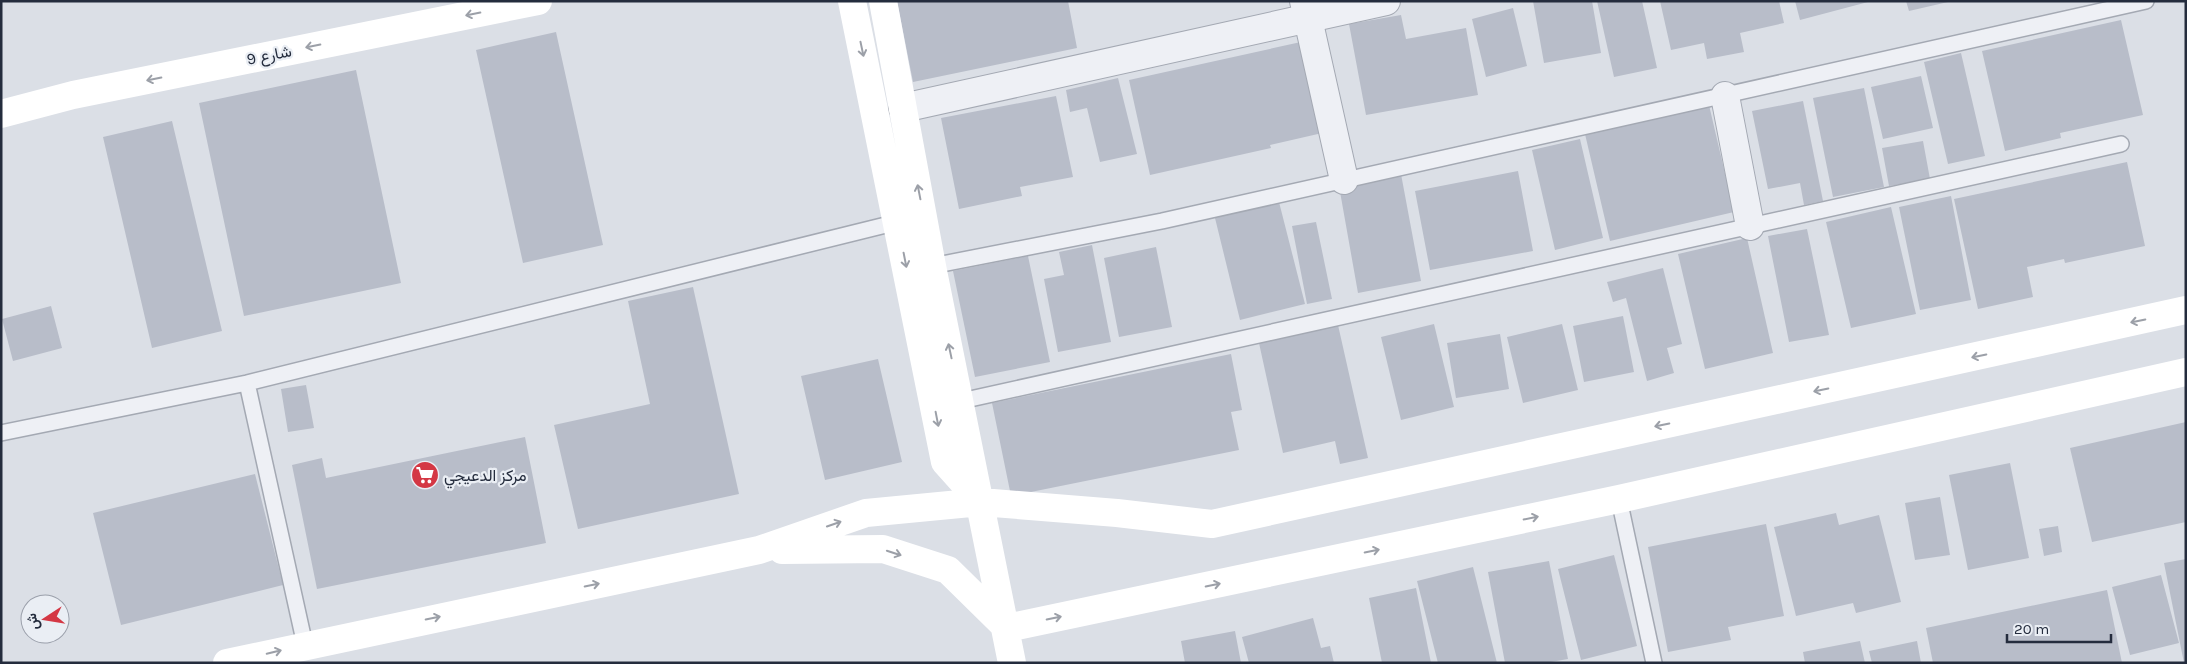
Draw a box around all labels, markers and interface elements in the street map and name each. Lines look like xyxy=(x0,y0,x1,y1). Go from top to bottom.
one-way arrow xyxy=(465,10,481,20)
street label: شارع 9 xyxy=(245,41,293,71)
one-way arrow xyxy=(858,41,867,57)
one-way arrow xyxy=(306,42,322,52)
one-way arrow xyxy=(147,74,163,84)
one-way arrow xyxy=(913,185,923,201)
one-way arrow xyxy=(901,251,911,267)
one-way arrow xyxy=(2131,317,2147,326)
one-way arrow xyxy=(945,344,954,360)
one-way arrow xyxy=(1972,351,1988,361)
one-way arrow xyxy=(1813,386,1829,396)
one-way arrow xyxy=(933,411,942,427)
one-way arrow xyxy=(1654,421,1670,431)
supermarket icon: مركز الدعيجي xyxy=(410,460,440,490)
place label: مركز الدعيجي xyxy=(444,466,527,489)
one-way arrow xyxy=(1523,512,1539,522)
one-way arrow xyxy=(826,519,841,528)
one-way arrow xyxy=(1364,546,1380,555)
one-way arrow xyxy=(886,549,902,558)
one-way arrow xyxy=(584,580,600,589)
one-way arrow xyxy=(1205,580,1221,589)
north arrow xyxy=(20,594,70,644)
text: ش xyxy=(23,611,43,632)
scale bar xyxy=(2007,612,2111,644)
one-way arrow xyxy=(425,613,441,623)
one-way arrow xyxy=(1046,613,1062,622)
text: 20 m xyxy=(2014,620,2049,638)
one-way arrow xyxy=(266,647,282,656)

